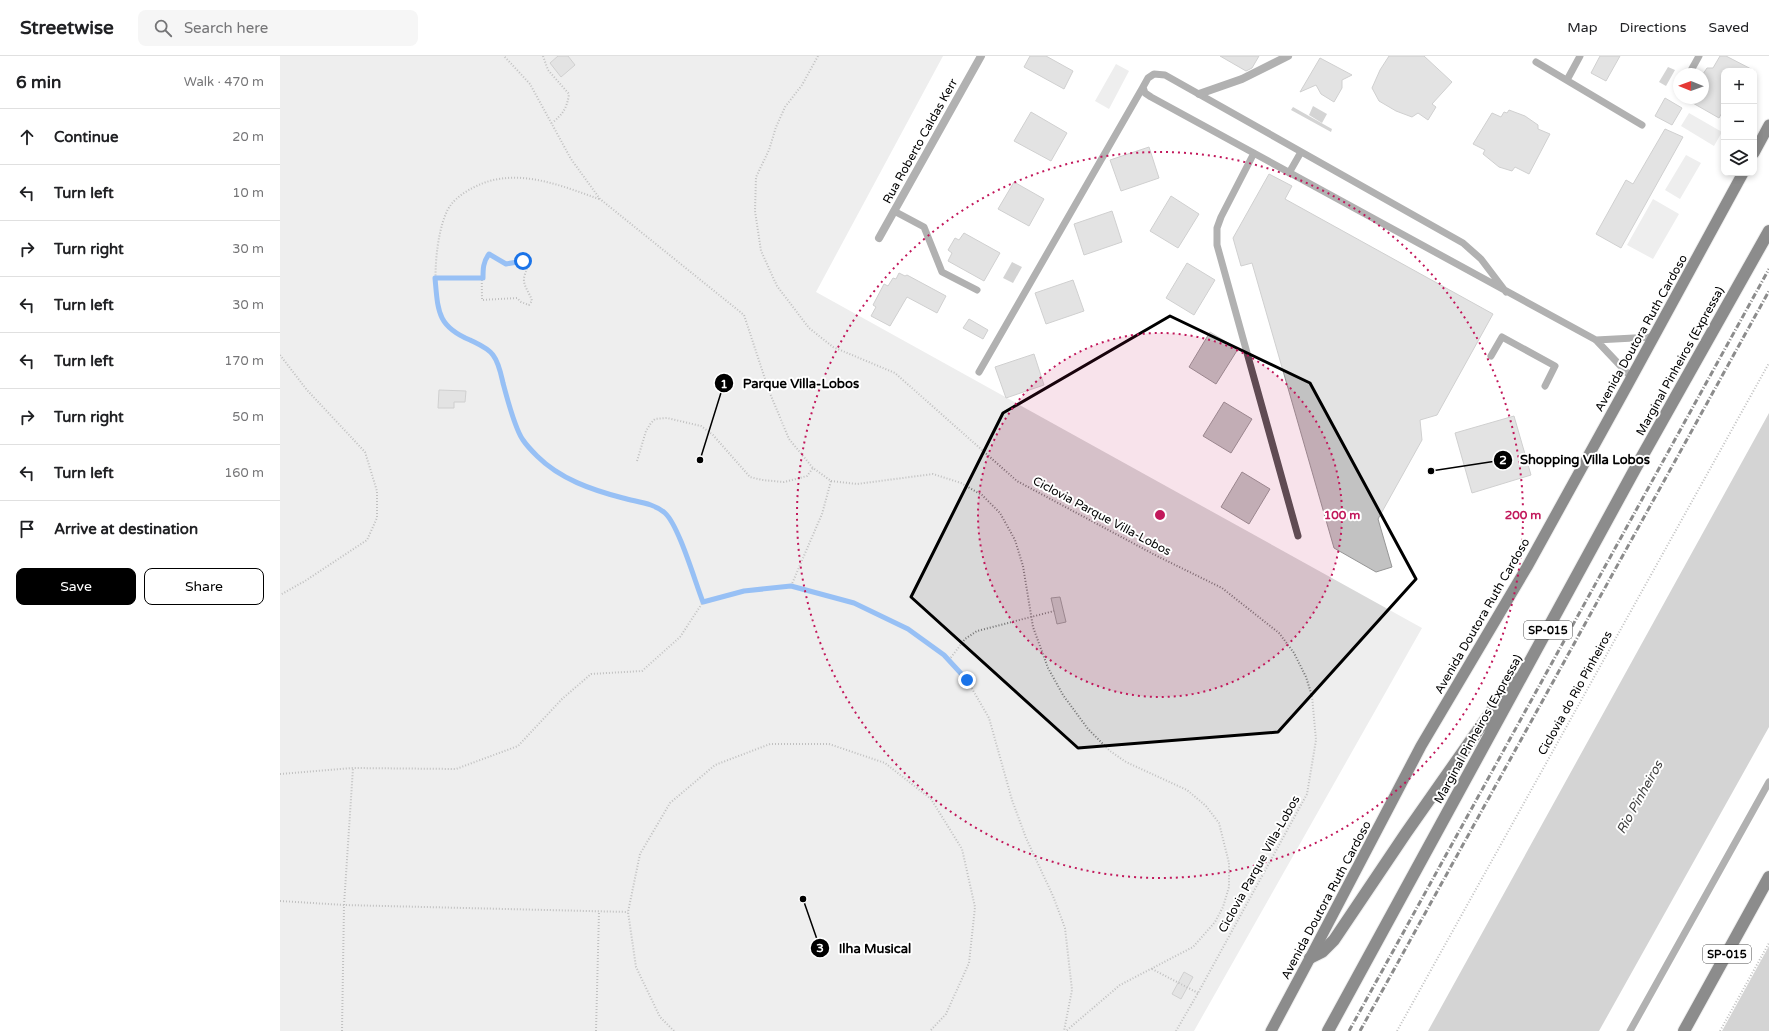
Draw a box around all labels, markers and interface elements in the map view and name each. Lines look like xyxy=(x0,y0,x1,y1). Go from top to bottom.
search box xyxy=(138,10,418,46)
text: Streetwise xyxy=(20,17,114,39)
icon: search xyxy=(152,17,174,39)
text: Search here xyxy=(184,19,268,37)
text: Map xyxy=(1567,19,1598,36)
text: Directions xyxy=(1620,19,1687,36)
text: Saved xyxy=(1709,19,1749,36)
north arrow xyxy=(1673,68,1709,104)
map controls xyxy=(1721,68,1757,176)
button: + xyxy=(1721,68,1757,104)
text: 6 min xyxy=(16,72,61,93)
text: Walk · 470 m xyxy=(184,74,264,90)
street label: Rua Roberto Caldas Kerr xyxy=(880,76,960,206)
button: − xyxy=(1721,104,1757,140)
icon: ahead xyxy=(16,126,38,148)
text: Continue xyxy=(54,128,118,146)
text: 20 m xyxy=(232,129,264,145)
button: layers xyxy=(1721,140,1757,176)
icon: left xyxy=(16,182,38,204)
text: Turn left xyxy=(54,184,114,202)
text: 10 m xyxy=(232,185,264,201)
icon: right xyxy=(16,238,38,260)
text: Turn right xyxy=(54,240,124,258)
text: 30 m xyxy=(232,241,264,257)
route start xyxy=(514,252,532,270)
street label: Avenida Doutora Ruth Cardoso xyxy=(1592,252,1690,414)
street label: Marginal Pinheiros (Expressa) xyxy=(1633,284,1727,438)
icon: left xyxy=(16,294,38,316)
text: Turn left xyxy=(54,296,114,314)
text: 30 m xyxy=(232,297,264,313)
icon: left xyxy=(16,350,38,372)
text: Turn left xyxy=(54,352,114,370)
text: 170 m xyxy=(224,353,264,369)
callout: Parque Villa-Lobos xyxy=(714,371,867,396)
text: Parque Villa-Lobos xyxy=(743,376,859,392)
text: 1 xyxy=(720,377,728,391)
icon: right xyxy=(16,406,38,428)
text: Turn right xyxy=(54,408,124,426)
text: 50 m xyxy=(232,409,264,425)
callout: Shopping Villa Lobos xyxy=(1493,447,1658,472)
text: Shopping Villa Lobos xyxy=(1520,452,1650,468)
text: 2 xyxy=(1499,453,1507,467)
icon: left xyxy=(16,462,38,484)
text: Turn left xyxy=(54,464,114,482)
text: 160 m xyxy=(224,465,264,481)
street label: Ciclovia Parque Villa-Lobos xyxy=(1031,474,1174,559)
centre of rings xyxy=(1153,508,1167,522)
text: 100 m xyxy=(1324,508,1360,522)
text: 200 m xyxy=(1505,508,1541,522)
icon: arrive xyxy=(16,518,38,540)
text: Arrive at destination xyxy=(54,520,198,538)
street label: Avenida Doutora Ruth Cardoso xyxy=(1432,536,1532,696)
button: Save xyxy=(16,568,136,605)
button: Share xyxy=(144,568,264,605)
road number: SP-015 xyxy=(1524,621,1572,639)
street label: Ciclovia do Rio Pinheiros xyxy=(1535,628,1615,758)
street label: Marginal Pinheiros (Expressa) xyxy=(1431,652,1525,806)
route end xyxy=(958,671,976,689)
water label: Rio Pinheiros xyxy=(1613,758,1667,837)
street label: Ciclovia Parque Villa-Lobos xyxy=(1215,793,1303,935)
street label: Avenida Doutora Ruth Cardoso xyxy=(1278,818,1374,982)
callout: Ilha Musical xyxy=(810,936,919,961)
text: 3 xyxy=(816,941,824,955)
text: Ilha Musical xyxy=(839,941,911,957)
road number: SP-015 xyxy=(1703,945,1751,963)

